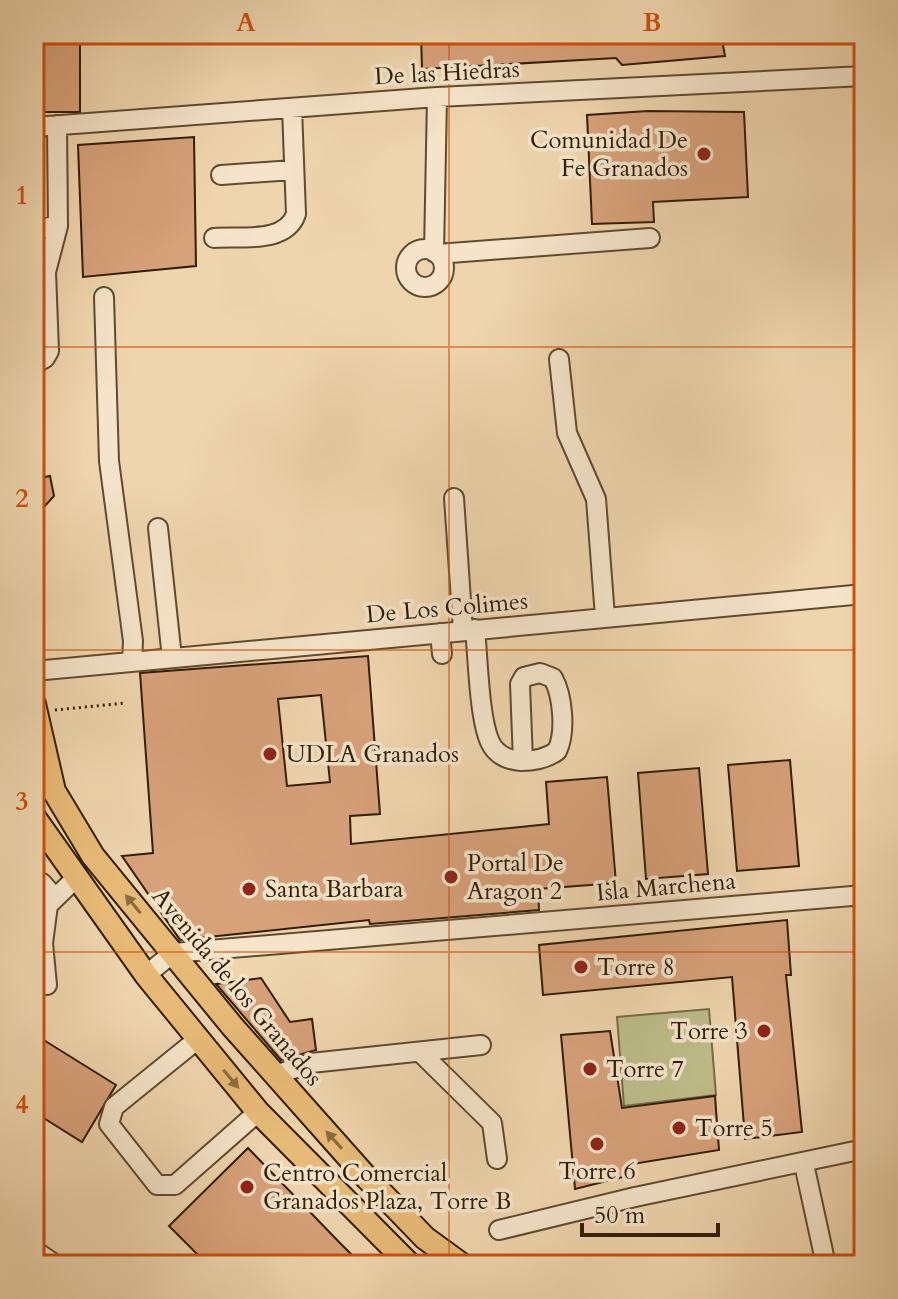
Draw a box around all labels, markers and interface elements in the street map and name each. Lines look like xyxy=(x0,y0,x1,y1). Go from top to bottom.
text: A xyxy=(236,5,256,40)
text: B xyxy=(643,5,661,40)
street label: De las Hiedras xyxy=(374,53,520,93)
place label: Comunidad De Fe Granados xyxy=(530,124,688,185)
marker: Comunidad De Fe Granados xyxy=(695,145,713,163)
text: 1 xyxy=(15,178,29,213)
text: 2 xyxy=(15,481,29,516)
street label: De Los Colimes xyxy=(365,584,529,632)
place label: UDLA Granados xyxy=(286,738,459,771)
marker: UDLA Granados xyxy=(261,745,279,763)
text: 3 xyxy=(15,784,29,819)
place label: Portal De Aragon 2 xyxy=(467,847,564,908)
street label: Isla Marchena xyxy=(595,864,738,910)
marker: Portal De Aragon 2 xyxy=(442,868,460,886)
place label: Santa Barbara xyxy=(265,873,404,906)
marker: Santa Barbara xyxy=(240,880,258,898)
street label: Avenida de los Granados xyxy=(144,881,330,1093)
one-way arrow xyxy=(125,895,142,915)
place label: Torre 8 xyxy=(597,951,675,984)
marker: Torre 8 xyxy=(572,958,590,976)
place label: Torre 3 xyxy=(670,1015,748,1048)
marker: Torre 3 xyxy=(755,1022,773,1040)
place label: Torre 7 xyxy=(606,1053,684,1086)
marker: Torre 7 xyxy=(581,1060,599,1078)
one-way arrow xyxy=(222,1068,239,1088)
text: 4 xyxy=(15,1087,29,1122)
place label: Torre 5 xyxy=(695,1112,773,1145)
marker: Torre 5 xyxy=(670,1119,688,1137)
one-way arrow xyxy=(325,1131,343,1150)
marker: Torre 6 xyxy=(588,1135,606,1153)
place label: Torre 6 xyxy=(558,1155,636,1188)
place label: Centro Comercial Granados Plaza, Torre B xyxy=(263,1157,511,1218)
marker: Centro Comercial Granados Plaza, Torre B xyxy=(238,1178,256,1196)
scale bar xyxy=(582,1187,718,1237)
text: 50 m xyxy=(594,1199,646,1232)

